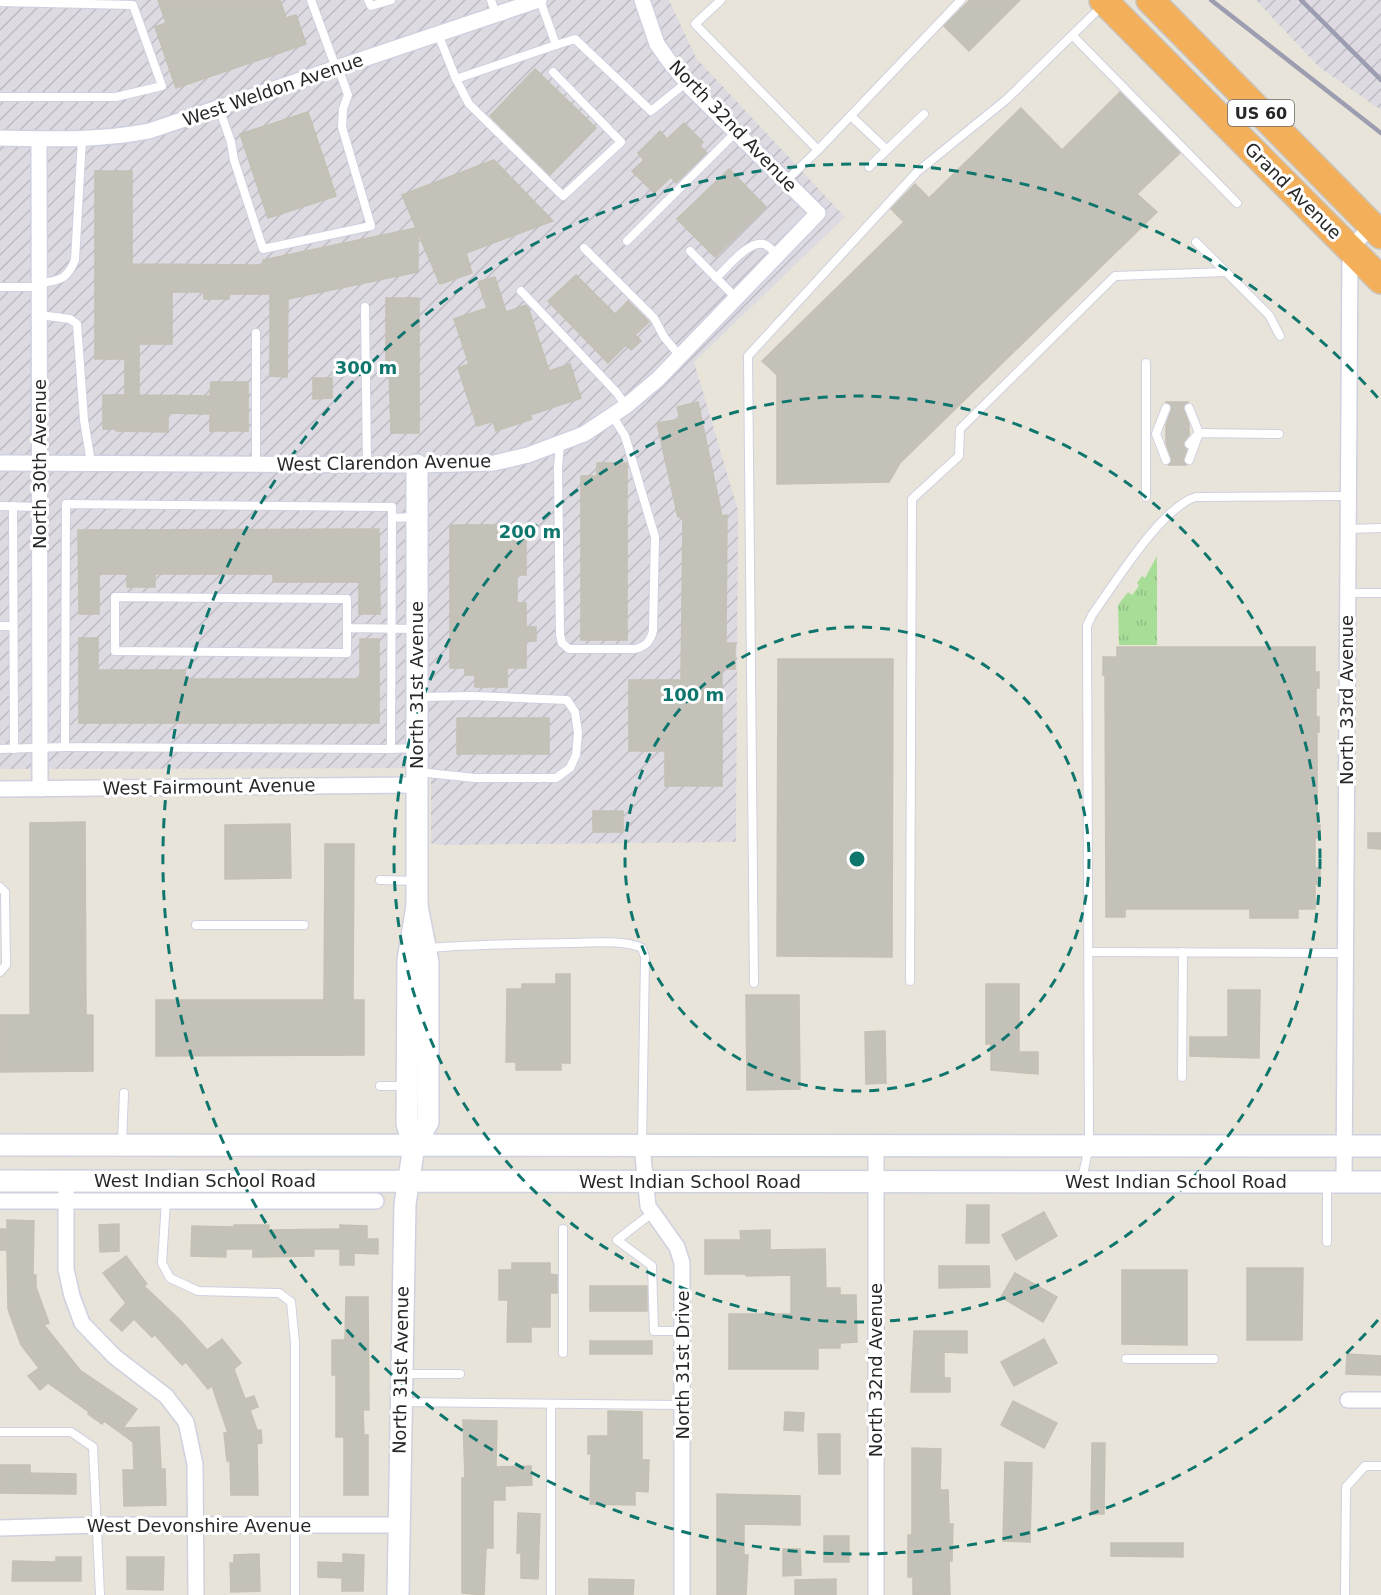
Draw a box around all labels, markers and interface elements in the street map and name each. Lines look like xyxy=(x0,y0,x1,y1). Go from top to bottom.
street label: West Weldon Avenue xyxy=(180,49,366,130)
street label: North 32nd Avenue xyxy=(665,56,801,196)
road number: US 60 xyxy=(1228,100,1294,126)
street label: Grand Avenue xyxy=(1241,138,1346,243)
text: 300 m xyxy=(335,357,397,378)
street label: North 30th Avenue xyxy=(29,379,50,549)
street label: West Clarendon Avenue xyxy=(277,450,491,475)
text: 200 m xyxy=(499,521,561,542)
street label: North 31st Avenue xyxy=(406,601,427,769)
street label: North 33rd Avenue xyxy=(1336,615,1357,785)
text: 100 m xyxy=(662,684,724,705)
street label: West Fairmount Avenue xyxy=(102,774,316,799)
centre of rings xyxy=(847,849,867,869)
street label: West Indian School Road xyxy=(94,1170,316,1191)
street label: West Indian School Road xyxy=(579,1171,801,1192)
street label: West Indian School Road xyxy=(1065,1171,1287,1192)
street label: North 32nd Avenue xyxy=(865,1283,886,1457)
street label: North 31st Avenue xyxy=(389,1286,412,1454)
street label: North 31st Drive xyxy=(672,1290,693,1440)
street label: West Devonshire Avenue xyxy=(87,1515,311,1536)

